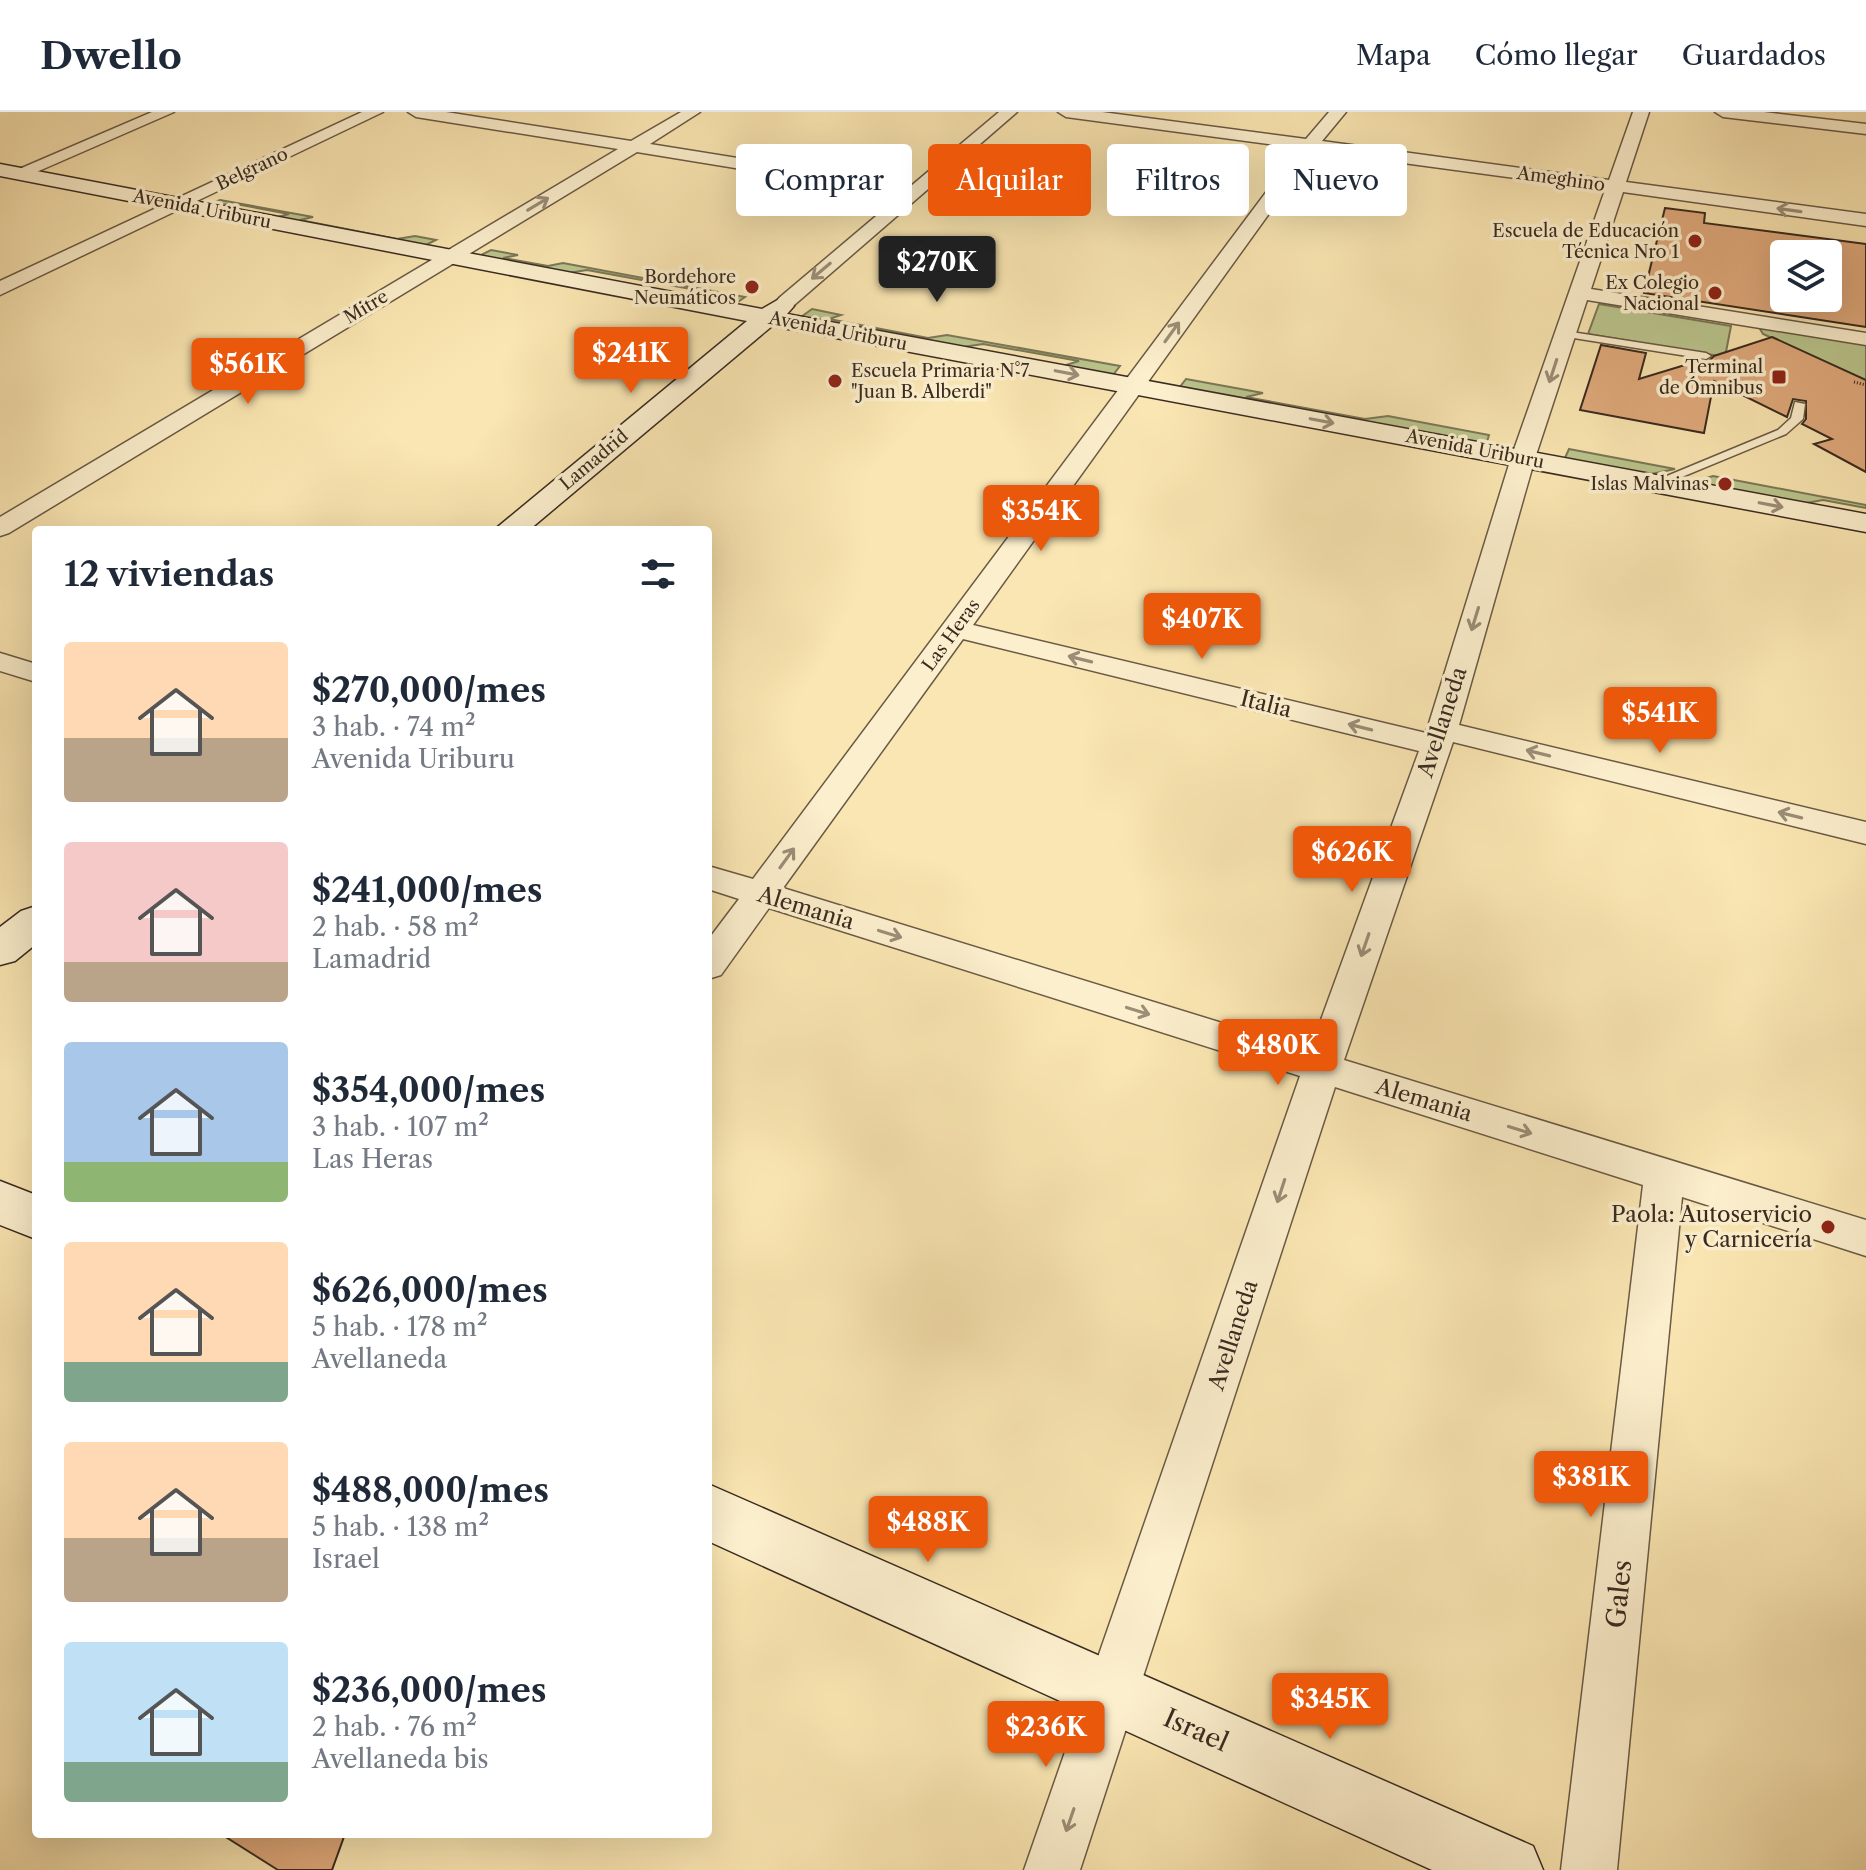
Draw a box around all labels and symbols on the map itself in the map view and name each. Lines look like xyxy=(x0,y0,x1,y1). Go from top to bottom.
street label: Belgrano xyxy=(213,143,291,195)
street label: Ameghino xyxy=(1515,162,1606,196)
street label: Avenida Uriburu xyxy=(130,185,273,233)
one-way arrow xyxy=(526,196,549,212)
one-way arrow xyxy=(1777,202,1802,217)
place label: Escuela de Educación Técnica Nro 1 xyxy=(1492,220,1679,263)
marker: Escuela de Educación Técnica Nro 1 xyxy=(1686,232,1704,250)
pin: $270K xyxy=(881,236,993,304)
one-way arrow xyxy=(812,262,832,280)
place label: Bordehore Neumáticos xyxy=(634,266,736,309)
place label: Ex Colegio Nacional xyxy=(1605,272,1699,315)
marker: Bordehore Neumáticos xyxy=(743,278,761,296)
marker: Ex Colegio Nacional xyxy=(1706,284,1724,302)
street label: Mitre xyxy=(340,285,392,329)
street label: Avenida Uriburu xyxy=(766,307,909,355)
one-way arrow xyxy=(1163,322,1180,343)
pin: $241K xyxy=(575,327,687,395)
pin: $561K xyxy=(192,338,304,406)
place label: Terminal de Ómnibus xyxy=(1659,356,1763,399)
one-way arrow xyxy=(1544,358,1559,383)
place label: Escuela Primaria N°7 "Juan B. Alberdi" xyxy=(851,360,1029,403)
one-way arrow xyxy=(1054,367,1079,382)
marker: Terminal de Ómnibus xyxy=(1770,368,1788,386)
marker: Escuela Primaria N°7 "Juan B. Alberdi" xyxy=(826,372,844,390)
one-way arrow xyxy=(1309,414,1335,429)
street label: Lamadrid xyxy=(555,425,633,495)
street label: Avenida Uriburu xyxy=(1403,425,1546,473)
place label: Islas Malvinas xyxy=(1591,473,1709,495)
marker: Islas Malvinas xyxy=(1716,475,1734,493)
pin: $354K xyxy=(985,485,1097,553)
one-way arrow xyxy=(1757,498,1783,513)
pin: $407K xyxy=(1146,593,1258,661)
street label: Las Heras xyxy=(917,595,985,675)
one-way arrow xyxy=(1467,606,1482,632)
one-way arrow xyxy=(1067,651,1093,666)
street label: Avellaneda xyxy=(1411,663,1473,781)
street label: Italia xyxy=(1237,685,1295,723)
pin: $541K xyxy=(1604,687,1716,755)
one-way arrow xyxy=(1347,718,1373,733)
one-way arrow xyxy=(1525,745,1551,760)
one-way arrow xyxy=(1778,806,1804,821)
pin: $626K xyxy=(1296,826,1408,894)
one-way arrow xyxy=(778,847,795,869)
street label: Alemania xyxy=(754,880,858,936)
one-way arrow xyxy=(877,927,902,942)
one-way arrow xyxy=(1357,932,1371,957)
one-way arrow xyxy=(1124,1004,1150,1019)
pin: $480K xyxy=(1222,1019,1334,1087)
street label: Alemania xyxy=(1372,1072,1476,1128)
one-way arrow xyxy=(1506,1123,1532,1138)
one-way arrow xyxy=(1272,1178,1287,1203)
place label: Paola: Autoservicio y Carnicería xyxy=(1611,1201,1812,1253)
marker: Paola: Autoservicio y Carnicería xyxy=(1819,1218,1837,1236)
street label: Avellaneda xyxy=(1202,1276,1264,1394)
pin: $381K xyxy=(1535,1451,1647,1519)
pin: $488K xyxy=(872,1496,984,1564)
street label: Gales xyxy=(1600,1558,1638,1630)
pin: $345K xyxy=(1274,1673,1386,1741)
pin: $236K xyxy=(990,1701,1102,1769)
street label: Israel xyxy=(1159,1702,1234,1759)
one-way arrow xyxy=(1062,1807,1076,1831)

